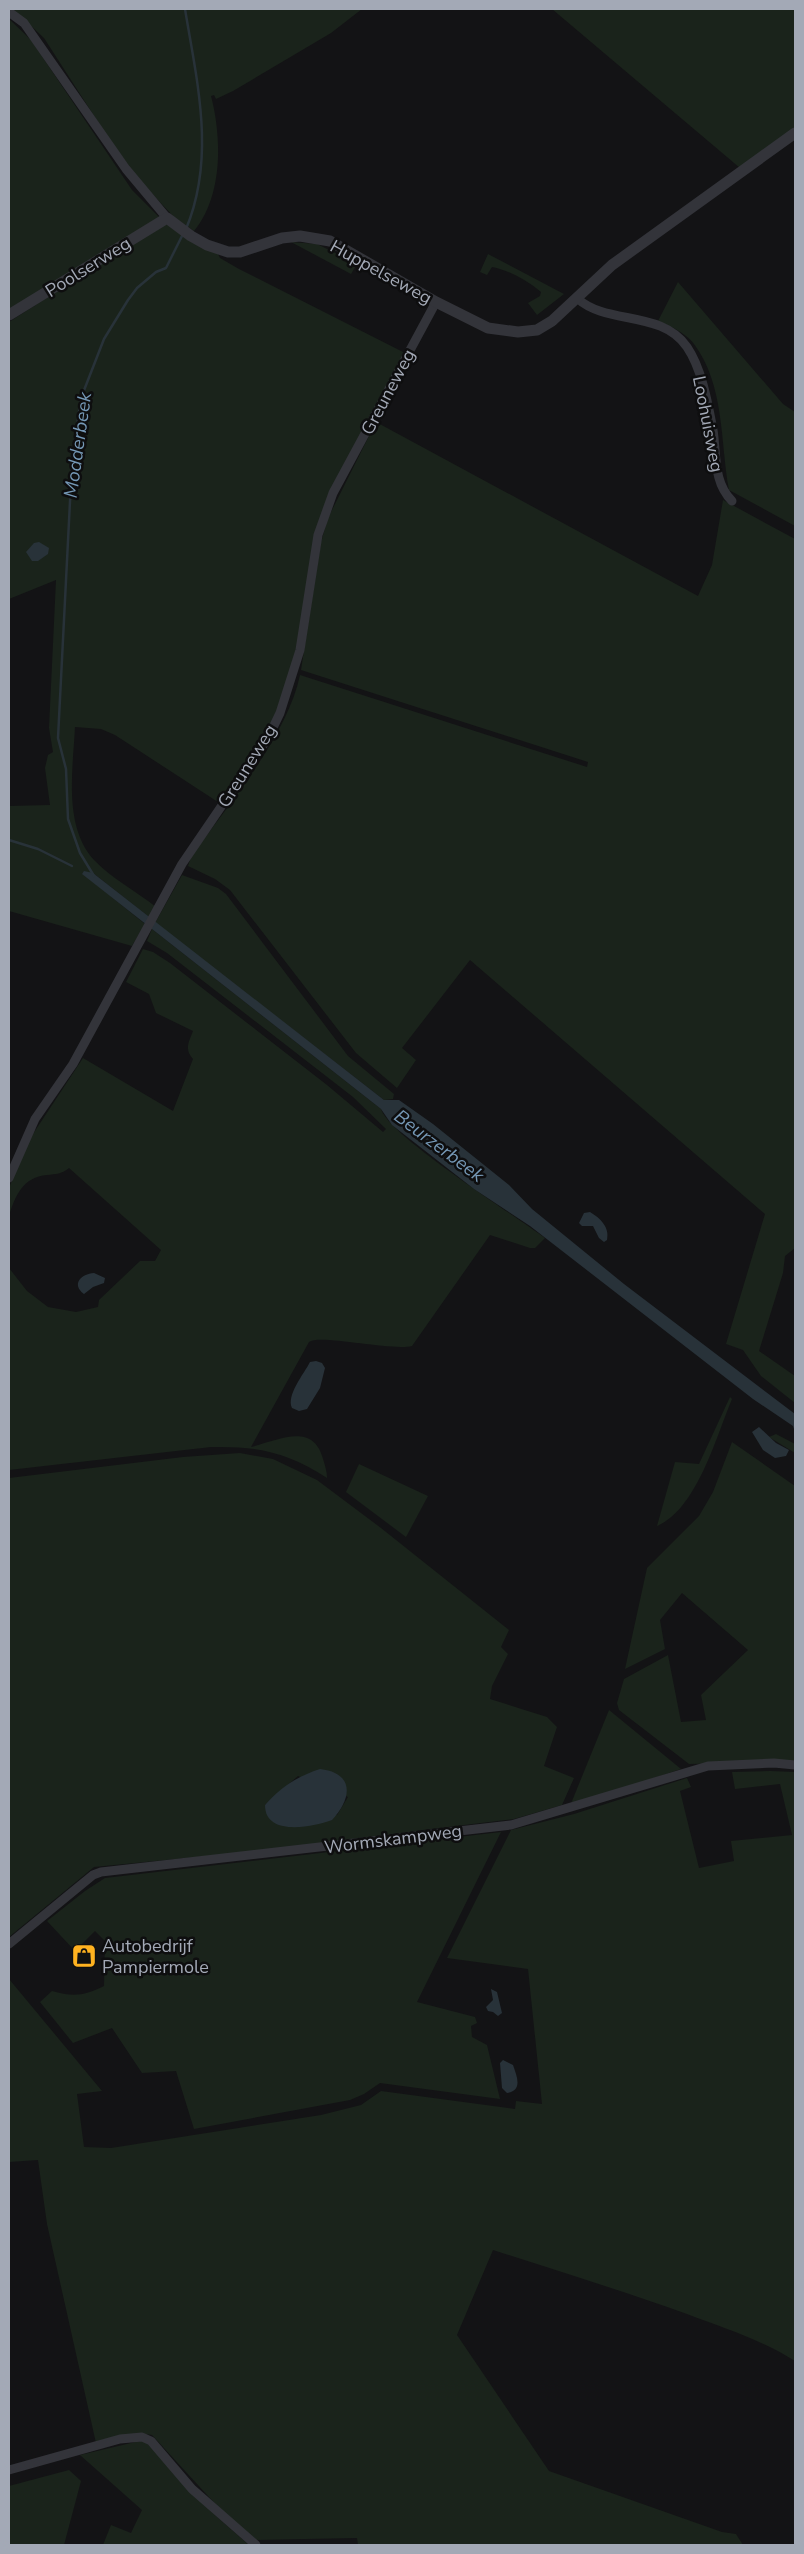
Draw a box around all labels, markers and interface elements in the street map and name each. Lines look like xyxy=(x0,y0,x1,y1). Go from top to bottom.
street label: Poolserweg xyxy=(41,231,135,303)
street label: Huppelseweg xyxy=(326,234,436,310)
street label: Greuneweg xyxy=(355,345,421,439)
street label: Loohuisweg xyxy=(687,374,729,474)
water label: Modderbeek xyxy=(58,390,98,500)
street label: Greuneweg xyxy=(212,720,282,812)
water label: Beurzerbeek xyxy=(389,1103,490,1189)
street label: Wormskampweg xyxy=(323,1819,463,1859)
place label: Autobedrijf Pampiermole xyxy=(102,1934,209,1979)
shop icon: Autobedrijf Pampiermole xyxy=(71,1943,97,1969)

